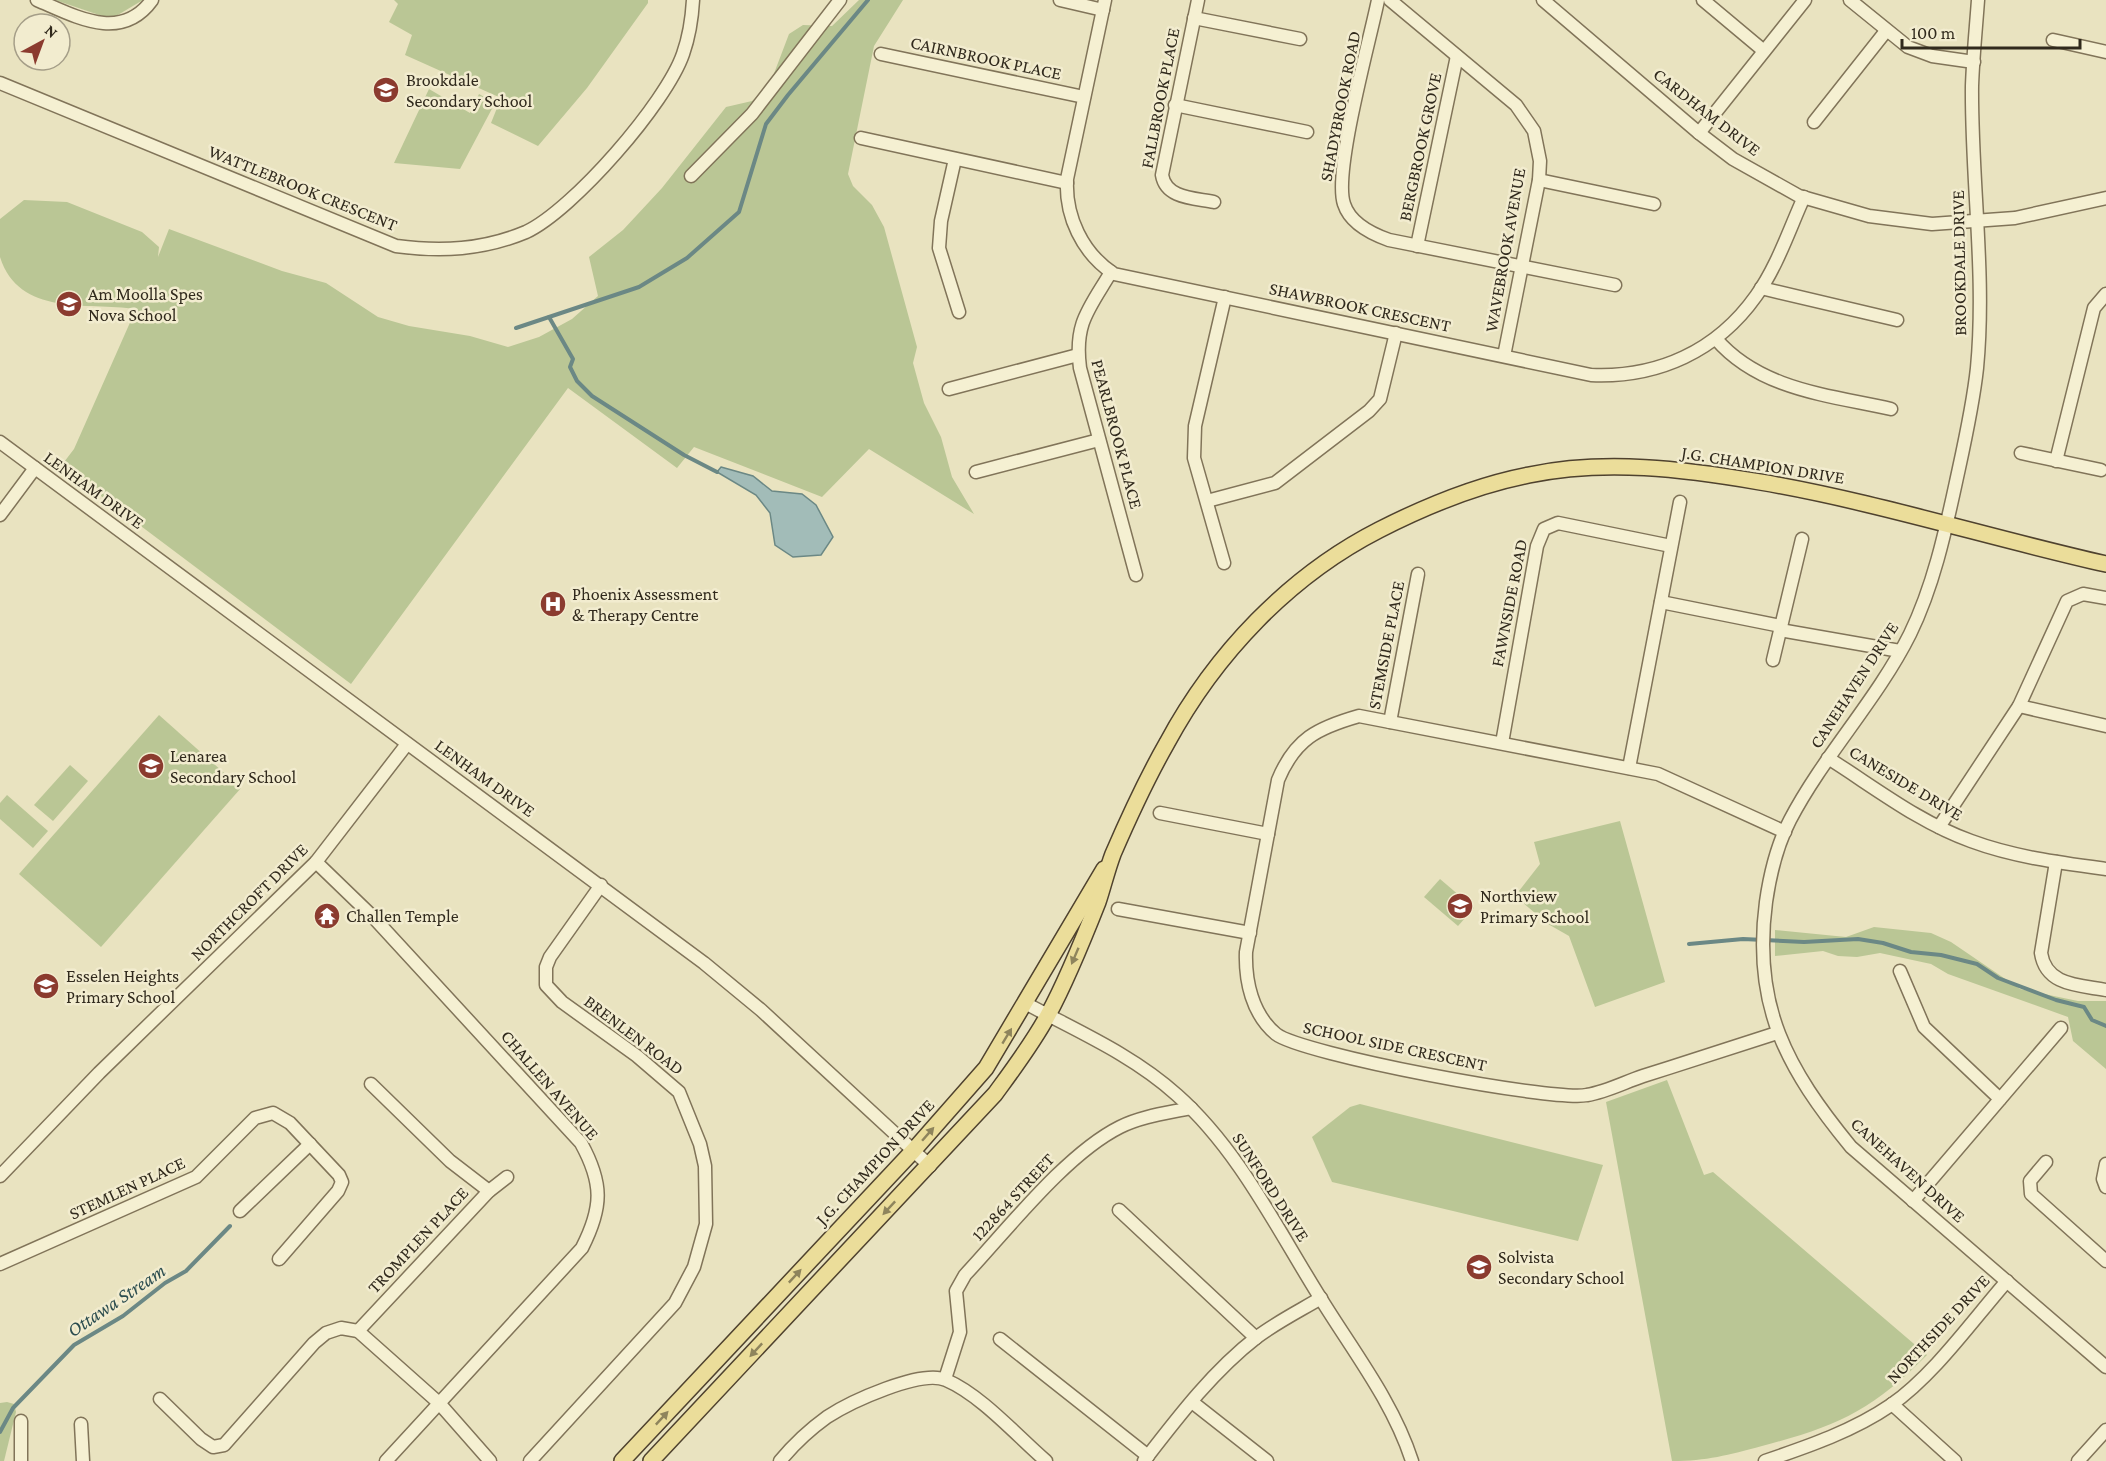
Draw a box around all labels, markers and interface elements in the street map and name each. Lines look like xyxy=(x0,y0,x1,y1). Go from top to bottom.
north arrow xyxy=(12,12,72,72)
scale bar xyxy=(1902,12,2080,50)
text: N xyxy=(42,21,61,41)
text: 100 m xyxy=(1911,23,1956,43)
street label: FALLBROOK PLACE xyxy=(1137,26,1183,170)
street label: SHADYBROOK ROAD xyxy=(1316,29,1364,183)
street label: CAIRNBROOK PLACE xyxy=(909,32,1064,84)
street label: CARDHAM DRIVE xyxy=(1649,64,1765,160)
place label: Brookdale Secondary School xyxy=(406,70,533,111)
street label: BERGBROOK GROVE xyxy=(1394,71,1446,223)
school or university icon: Brookdale Secondary School xyxy=(371,75,401,105)
street label: WATTLEBROOK CRESCENT xyxy=(206,141,401,235)
street label: WAVEBROOK AVENUE xyxy=(1481,166,1529,334)
street label: BROOKDALE DRIVE xyxy=(1948,190,1970,336)
street label: SHAWBROOK CRESCENT xyxy=(1267,278,1453,336)
place label: Am Moolla Spes Nova School xyxy=(88,284,203,325)
school or university icon: Am Moolla Spes Nova School xyxy=(54,289,84,319)
street label: PEARLBROOK PLACE xyxy=(1087,357,1147,511)
street label: J.G. CHAMPION DRIVE xyxy=(1678,442,1846,488)
street label: LENHAM DRIVE xyxy=(40,447,148,533)
street label: FAWNSIDE ROAD xyxy=(1487,537,1531,669)
street label: STEMSIDE PLACE xyxy=(1364,579,1408,711)
place label: Phoenix Assessment & Therapy Centre xyxy=(572,584,719,625)
hospital icon: Phoenix Assessment & Therapy Centre xyxy=(538,589,568,619)
street label: CANEHAVEN DRIVE xyxy=(1806,618,1902,752)
street label: LENHAM DRIVE xyxy=(431,735,539,821)
street label: CANESIDE DRIVE xyxy=(1846,741,1967,825)
place label: Lenarea Secondary School xyxy=(170,746,297,787)
school or university icon: Lenarea Secondary School xyxy=(136,751,166,781)
street label: NORTHCROFT DRIVE xyxy=(186,839,312,965)
place label: Northview Primary School xyxy=(1480,886,1589,927)
school or university icon: Northview Primary School xyxy=(1445,891,1475,921)
temple icon: Challen Temple xyxy=(312,901,342,931)
place label: Challen Temple xyxy=(346,906,459,926)
one-way arrow xyxy=(1069,947,1079,965)
place label: Esselen Heights Primary School xyxy=(66,966,179,1007)
school or university icon: Esselen Heights Primary School xyxy=(31,971,61,1001)
street label: BRENLEN ROAD xyxy=(580,991,688,1079)
street label: SCHOOL SIDE CRESCENT xyxy=(1301,1017,1489,1075)
street label: CHALLEN AVENUE xyxy=(497,1026,603,1144)
one-way arrow xyxy=(1001,1028,1012,1044)
street label: J.G. CHAMPION DRIVE xyxy=(810,1095,939,1230)
street label: CANEHAVEN DRIVE xyxy=(1847,1113,1969,1227)
one-way arrow xyxy=(921,1127,934,1142)
street label: SUNFORD DRIVE xyxy=(1228,1129,1314,1245)
street label: 122864 STREET xyxy=(968,1149,1059,1245)
street label: STEMLEN PLACE xyxy=(66,1152,188,1224)
street label: TROMPLEN PLACE xyxy=(364,1183,473,1297)
one-way arrow xyxy=(883,1201,897,1215)
place label: Solvista Secondary School xyxy=(1498,1247,1625,1288)
school or university icon: Solvista Secondary School xyxy=(1464,1252,1494,1282)
water label: Ottawa Stream xyxy=(63,1259,169,1341)
one-way arrow xyxy=(788,1269,802,1284)
street label: NORTHSIDE DRIVE xyxy=(1882,1270,1994,1388)
one-way arrow xyxy=(749,1343,763,1357)
one-way arrow xyxy=(654,1412,668,1426)

